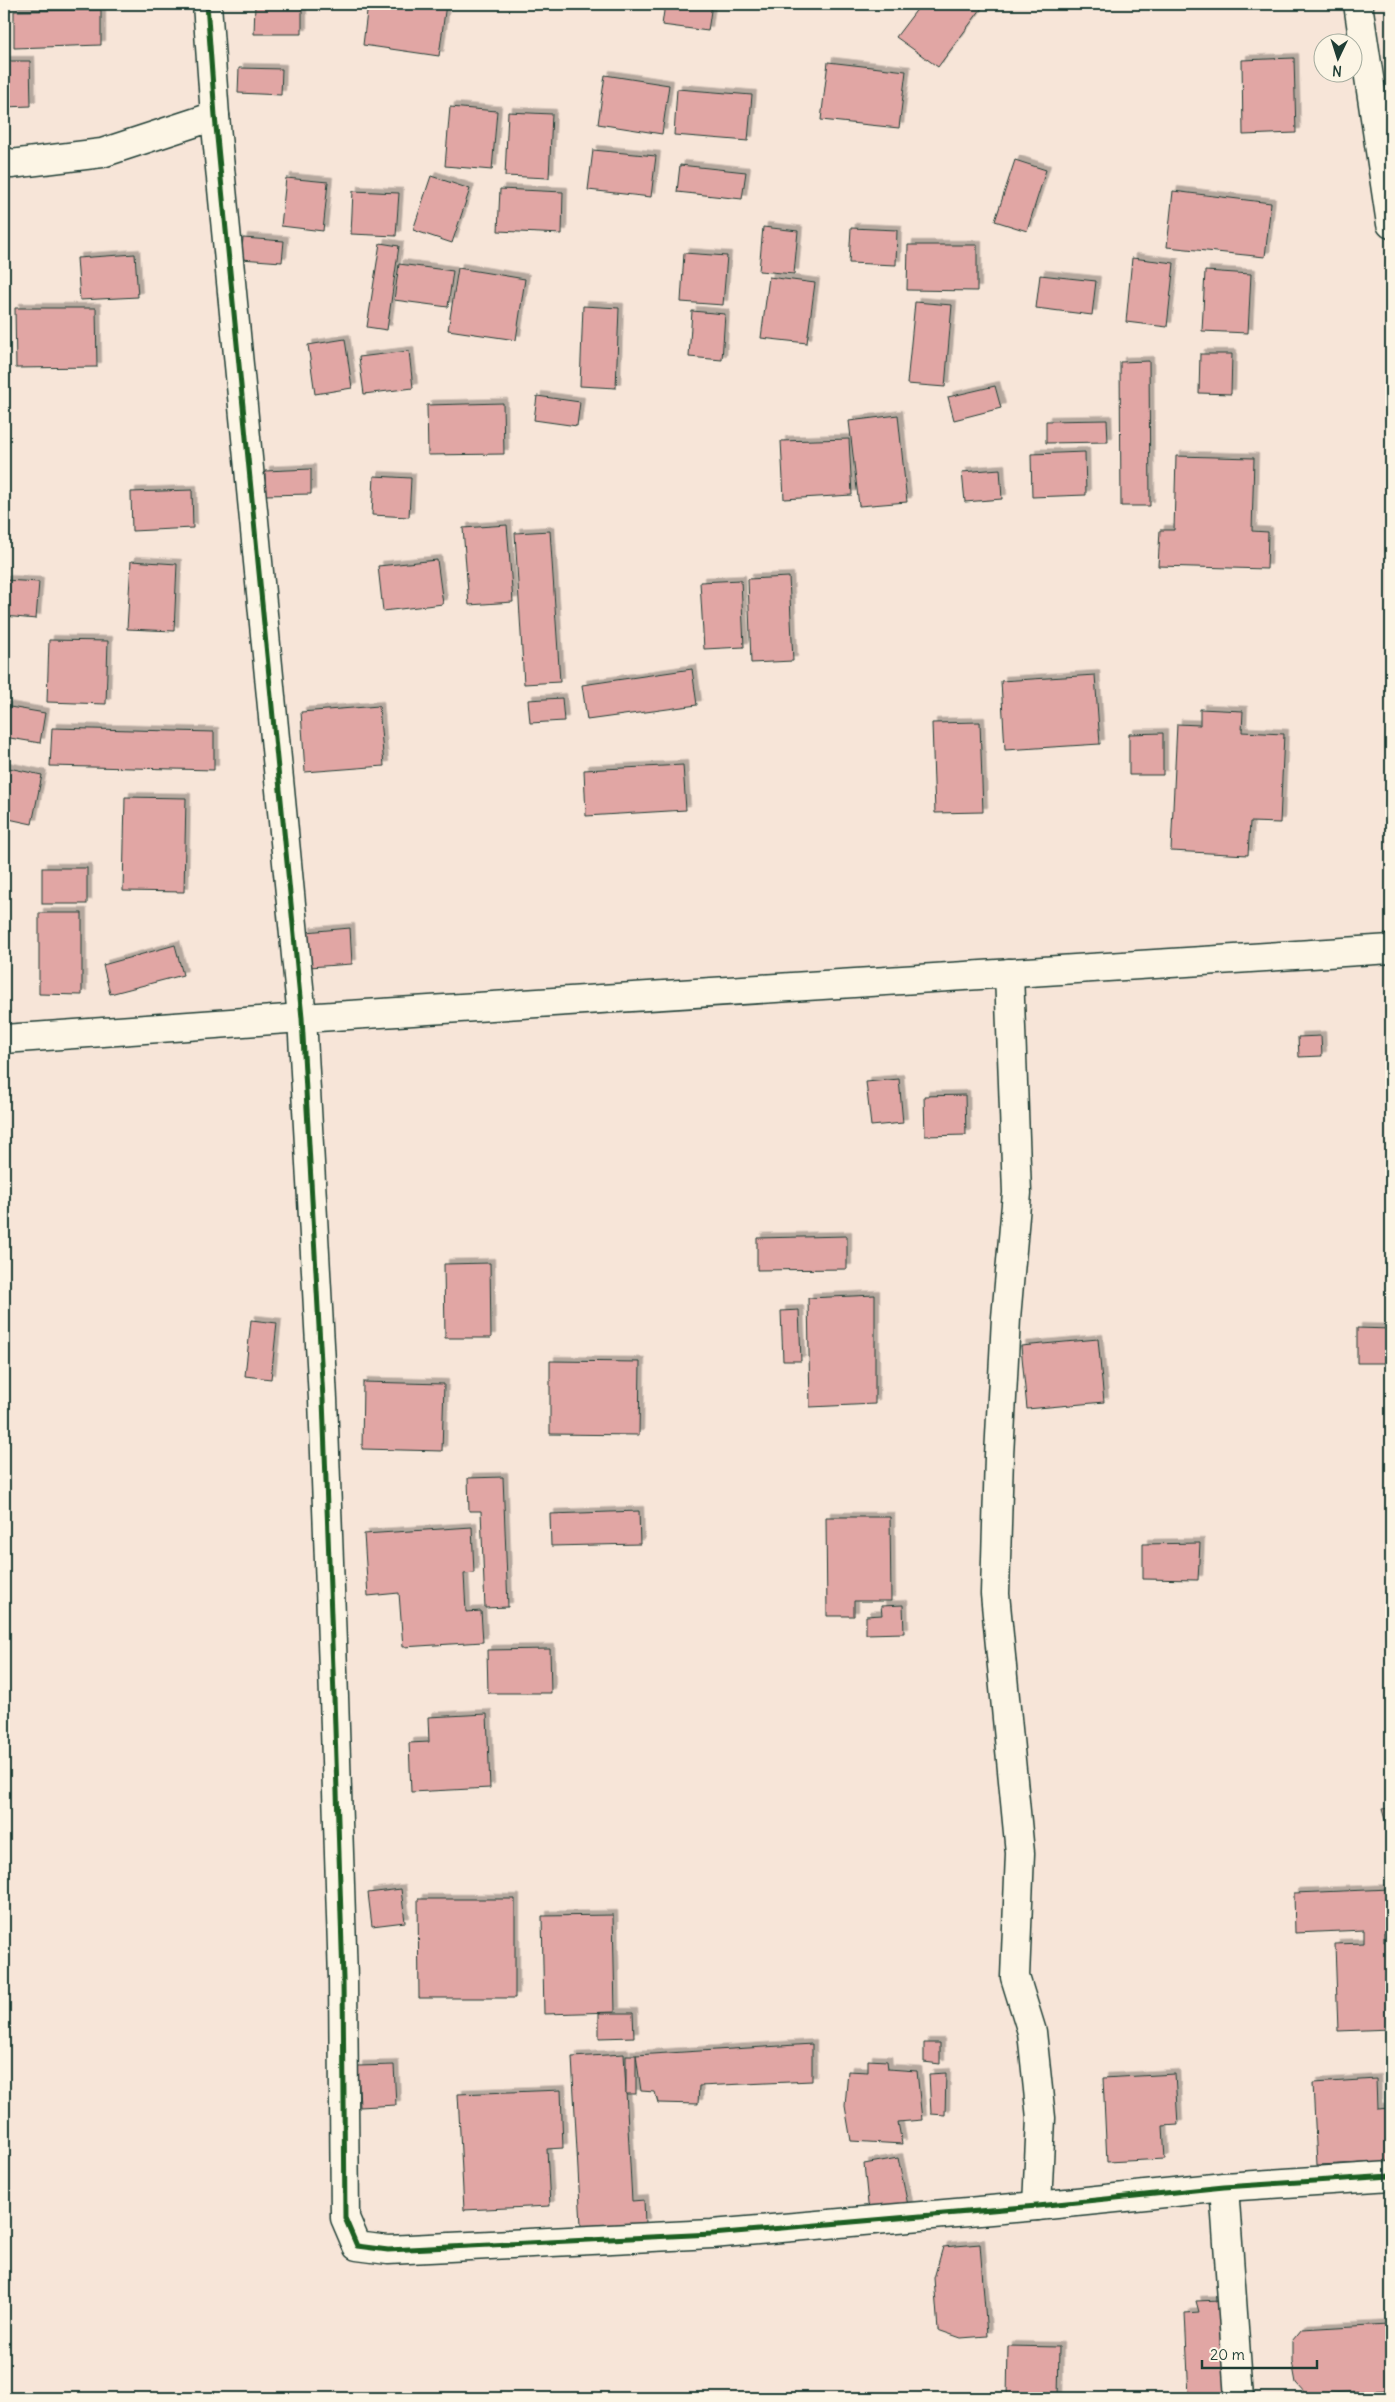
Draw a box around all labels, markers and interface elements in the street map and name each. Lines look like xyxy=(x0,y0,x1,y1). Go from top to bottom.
north arrow xyxy=(1312,32,1362,82)
text: N xyxy=(1332,62,1343,80)
scale bar xyxy=(1202,2337,1318,2369)
text: 20 m xyxy=(1210,2345,1245,2364)

